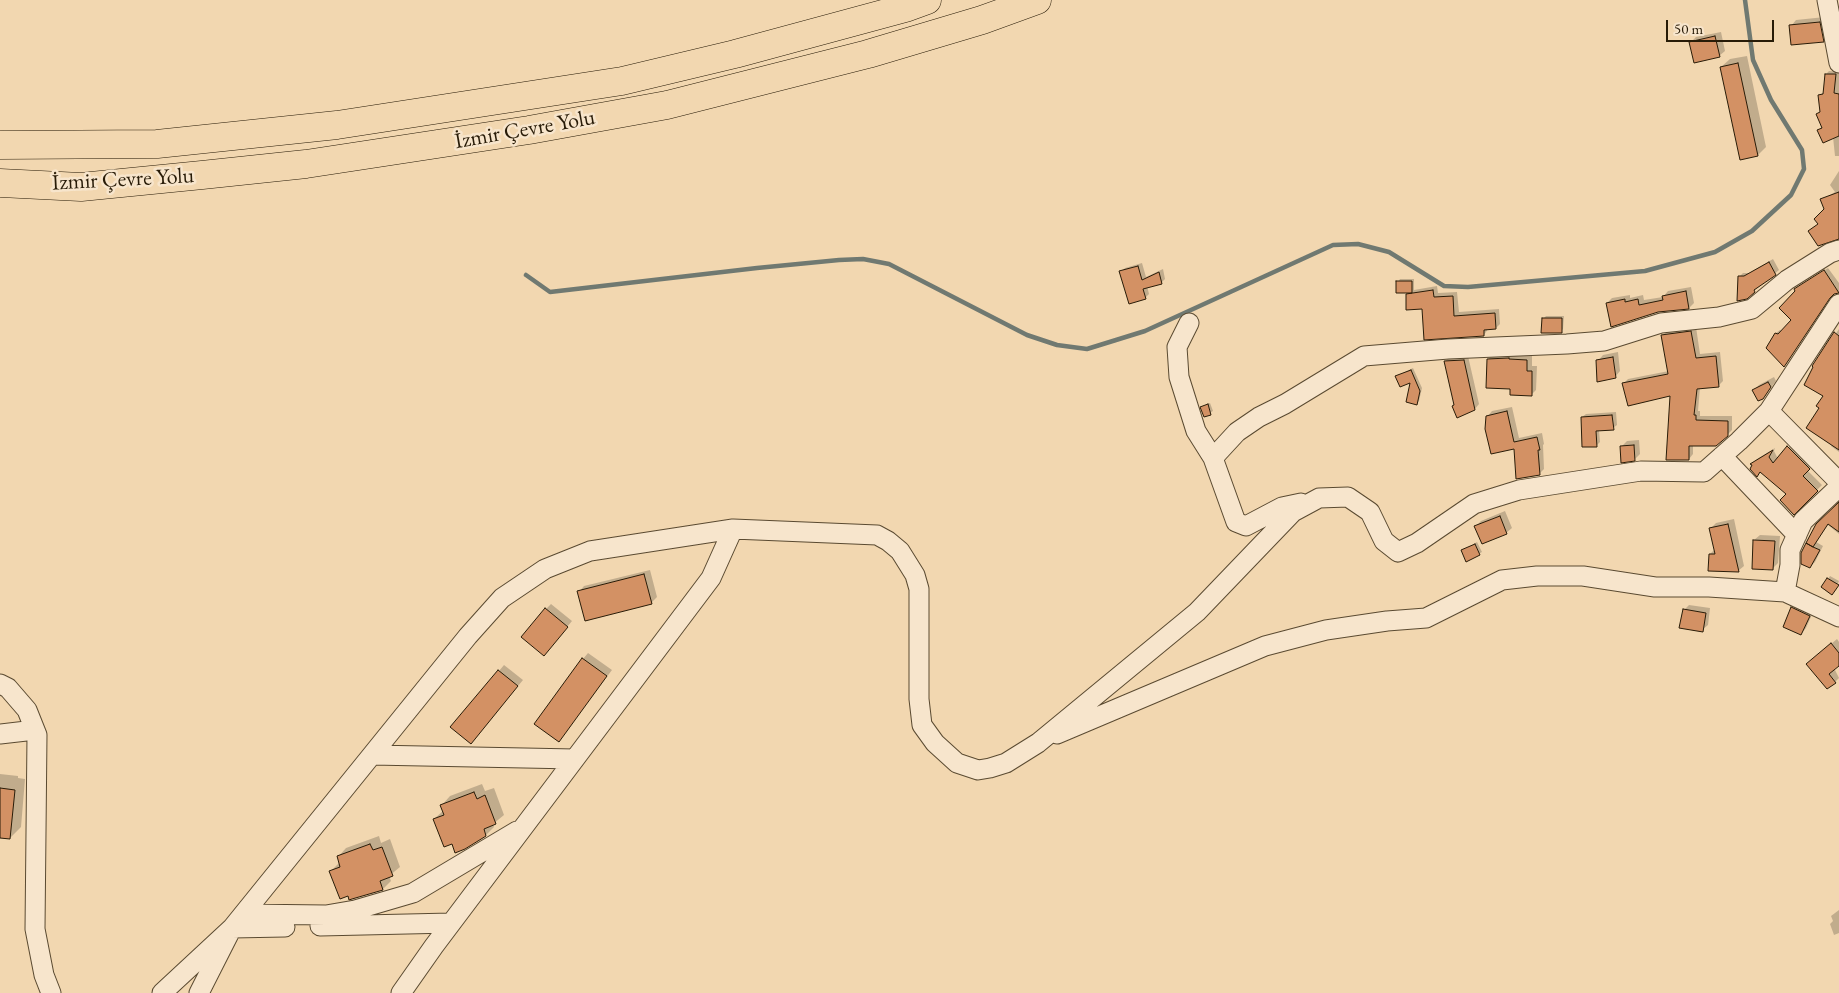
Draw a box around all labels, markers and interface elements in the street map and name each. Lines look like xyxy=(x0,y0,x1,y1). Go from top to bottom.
scale bar xyxy=(1669,10,1776,42)
text: 50 m xyxy=(1674,19,1703,38)
street label: İzmir Çevre Yolu xyxy=(453,105,597,155)
street label: İzmir Çevre Yolu xyxy=(51,163,195,197)

